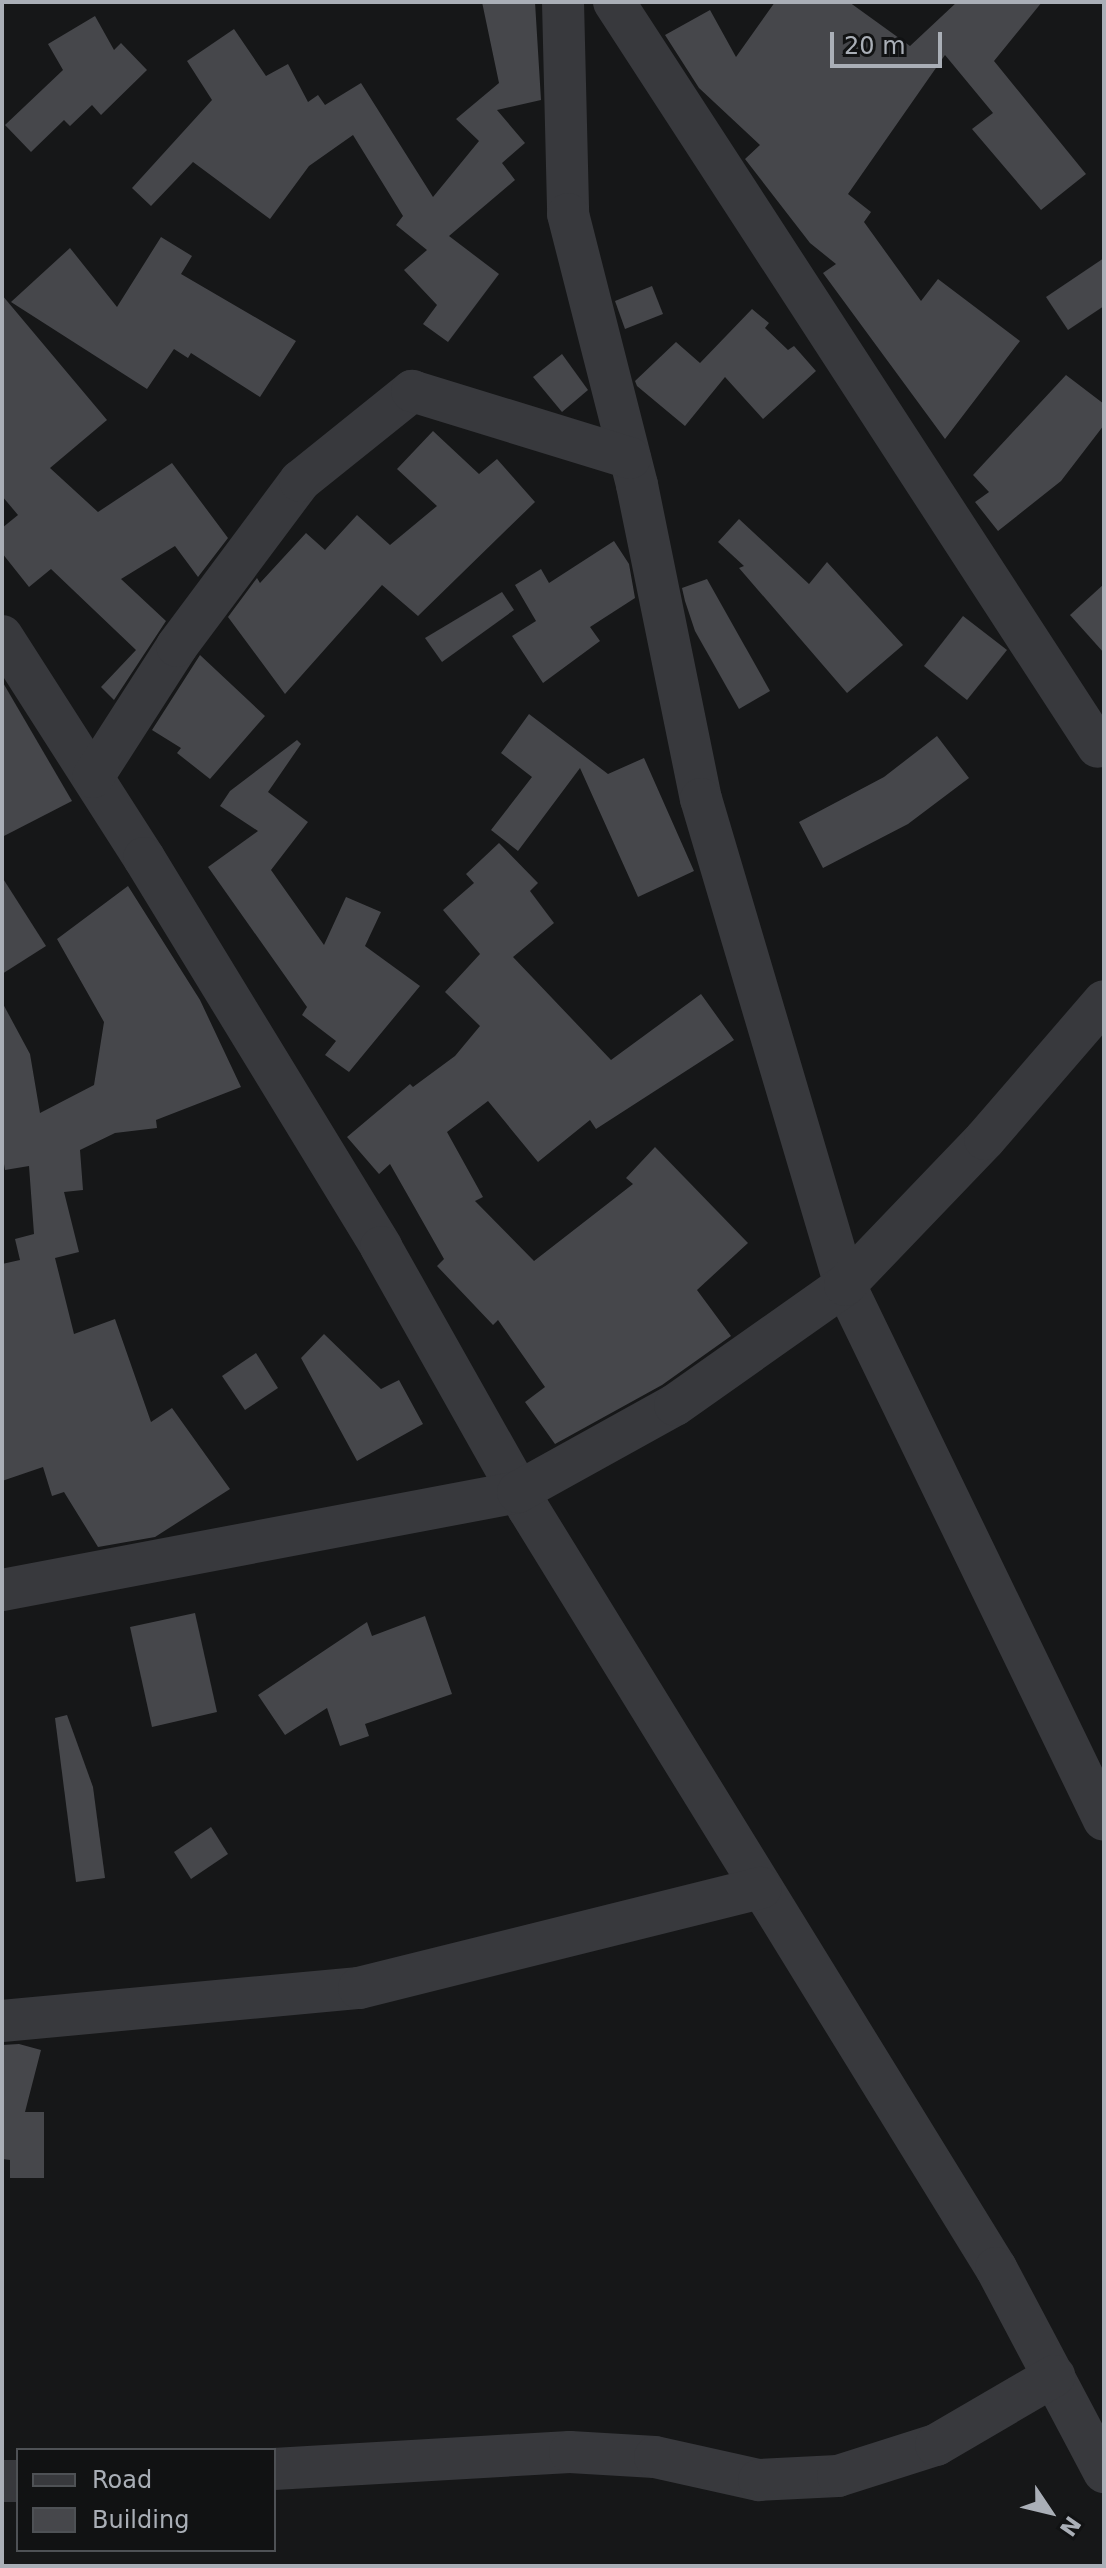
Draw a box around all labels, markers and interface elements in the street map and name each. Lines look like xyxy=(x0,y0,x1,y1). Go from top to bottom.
scale bar xyxy=(834,16,946,66)
text: 20 m xyxy=(844,32,906,60)
legend xyxy=(16,2448,276,2552)
text: Road xyxy=(92,2466,152,2494)
north arrow xyxy=(1010,2472,1090,2552)
text: Building xyxy=(92,2506,189,2534)
text: N xyxy=(1055,2511,1086,2541)

